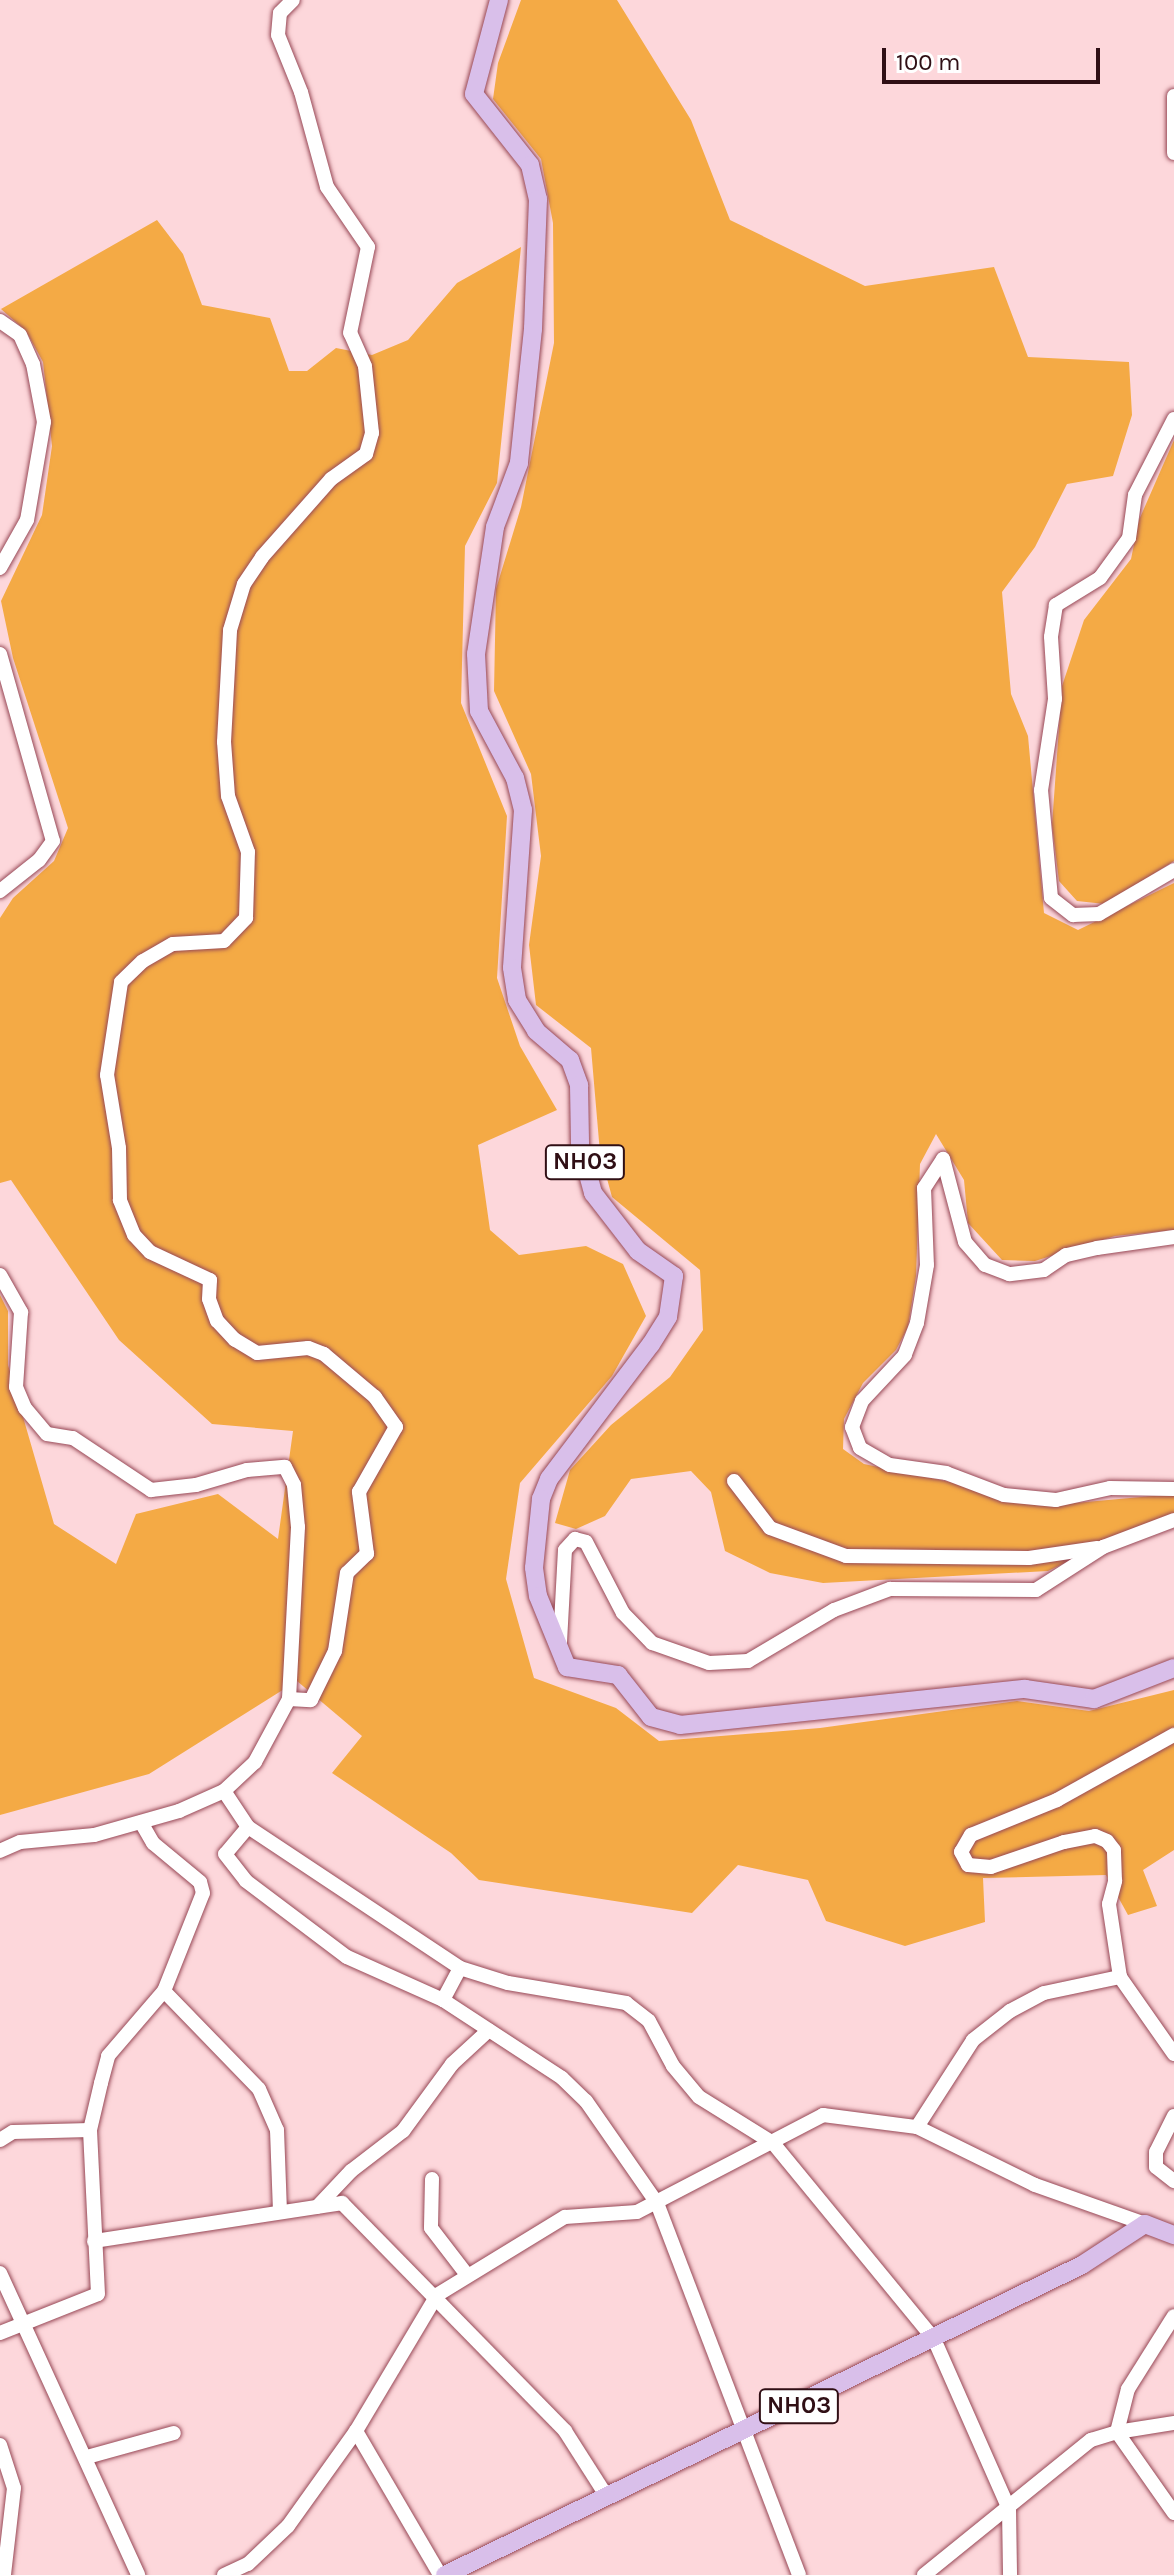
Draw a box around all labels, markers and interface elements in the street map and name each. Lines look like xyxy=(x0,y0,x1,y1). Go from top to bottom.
scale bar xyxy=(886,32,1104,82)
text: 100 m xyxy=(896,48,961,76)
road number: NH03 xyxy=(543,1142,627,1182)
road number: NH03 xyxy=(757,2386,841,2426)

